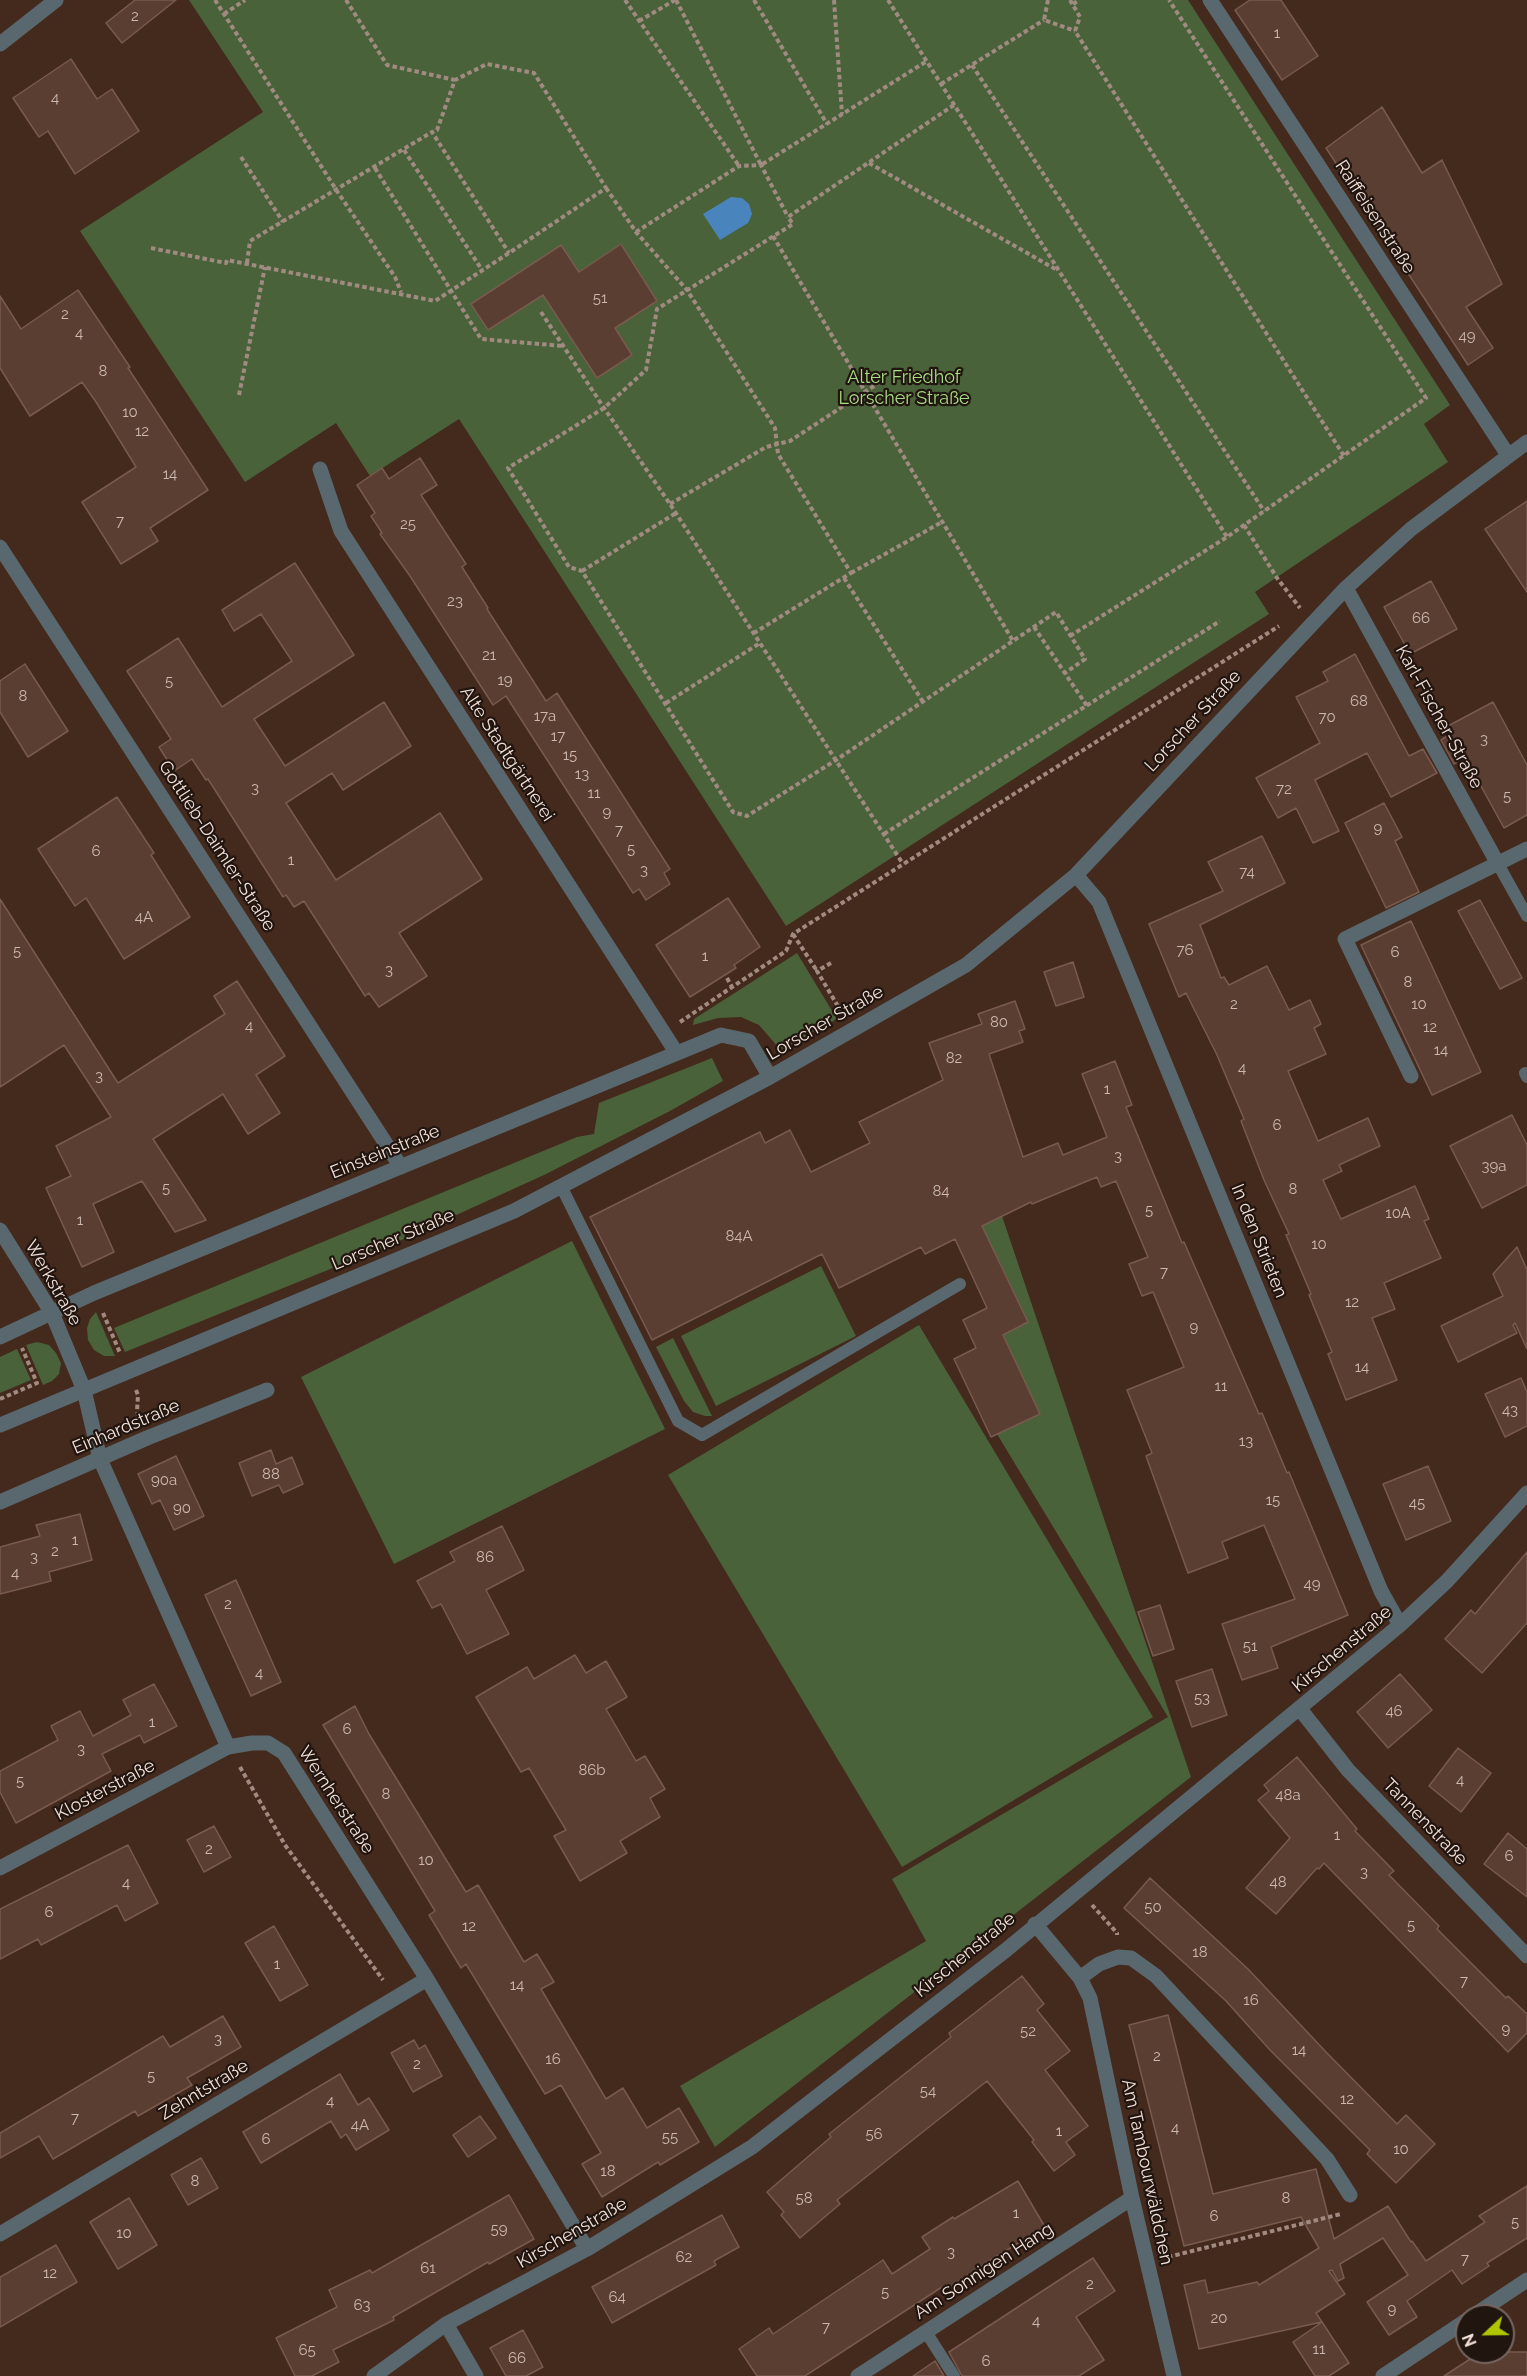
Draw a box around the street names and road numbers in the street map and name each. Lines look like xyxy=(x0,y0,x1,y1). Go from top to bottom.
street label: Raiffeisenstraße xyxy=(1330,156,1420,278)
street label: Karl-Fischer-Straße xyxy=(1391,642,1487,792)
street label: Lorscher Straße xyxy=(1140,666,1246,776)
street label: Alte Stadtgärtnerei xyxy=(455,682,559,826)
street label: Gottlieb-Daimler-Straße xyxy=(154,757,280,935)
street label: Lorscher Straße xyxy=(763,981,887,1065)
street label: Einsteinstraße xyxy=(327,1120,443,1184)
street label: In den Strieten xyxy=(1226,1181,1292,1301)
street label: Lorscher Straße xyxy=(328,1204,458,1276)
street label: Werkstraße xyxy=(20,1236,86,1330)
street label: Einhardstraße xyxy=(69,1395,183,1459)
street label: Kirschenstraße xyxy=(1288,1601,1396,1697)
street label: Wernherstraße xyxy=(293,1742,379,1858)
street label: Klosterstraße xyxy=(51,1755,159,1825)
street label: Tannenstraße xyxy=(1378,1774,1472,1870)
street label: Kirschenstraße xyxy=(910,1908,1020,2002)
street label: Zehntstraße xyxy=(156,2055,252,2125)
street label: Am Tambourwäldchen xyxy=(1117,2077,1177,2267)
street label: Kirschenstraße xyxy=(513,2193,631,2273)
street label: Am Sonnigen Hang xyxy=(911,2218,1057,2324)

